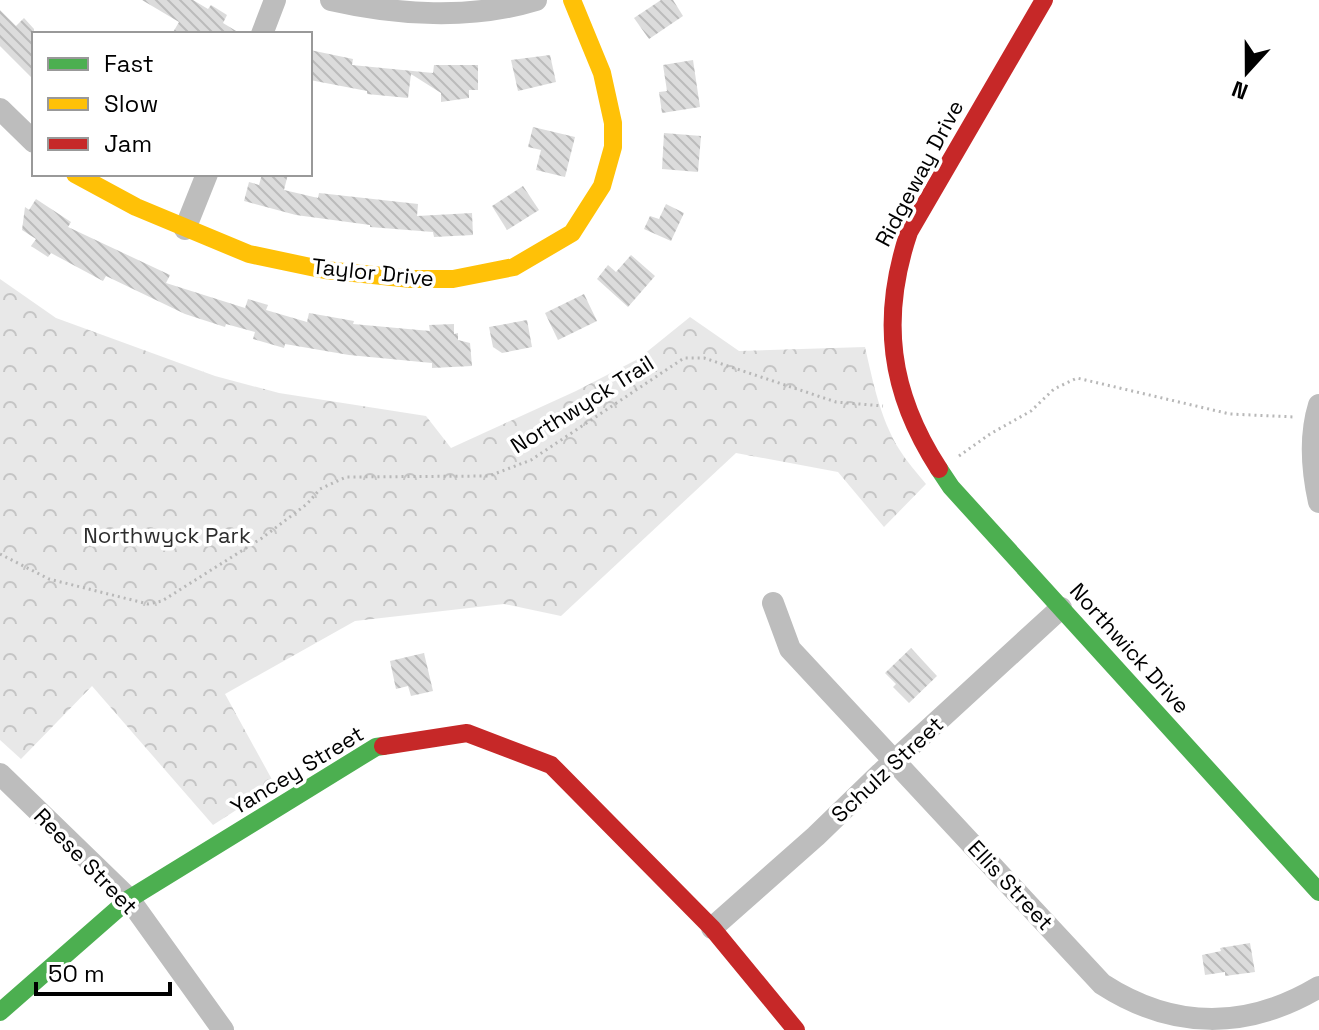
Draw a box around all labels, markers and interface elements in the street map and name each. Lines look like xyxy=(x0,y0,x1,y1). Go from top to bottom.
legend xyxy=(32,32,312,176)
north arrow xyxy=(1207,32,1287,112)
text: Fast xyxy=(104,48,154,79)
text: N xyxy=(1228,75,1252,106)
text: Slow xyxy=(104,88,158,119)
street label: Ridgeway Drive xyxy=(869,95,969,251)
text: Jam xyxy=(104,128,152,159)
street label: Taylor Drive xyxy=(311,252,435,292)
street label: Northwyck Trail xyxy=(505,349,659,459)
park label: Northwyck Park xyxy=(83,521,251,549)
street label: Northwick Drive xyxy=(1064,577,1196,719)
street label: Schulz Street xyxy=(825,710,949,828)
street label: Yancey Street xyxy=(225,719,369,821)
street label: Reese Street xyxy=(28,802,144,920)
street label: Ellis Street xyxy=(962,834,1060,936)
scale bar xyxy=(36,946,170,996)
text: 50 m xyxy=(48,958,105,989)

